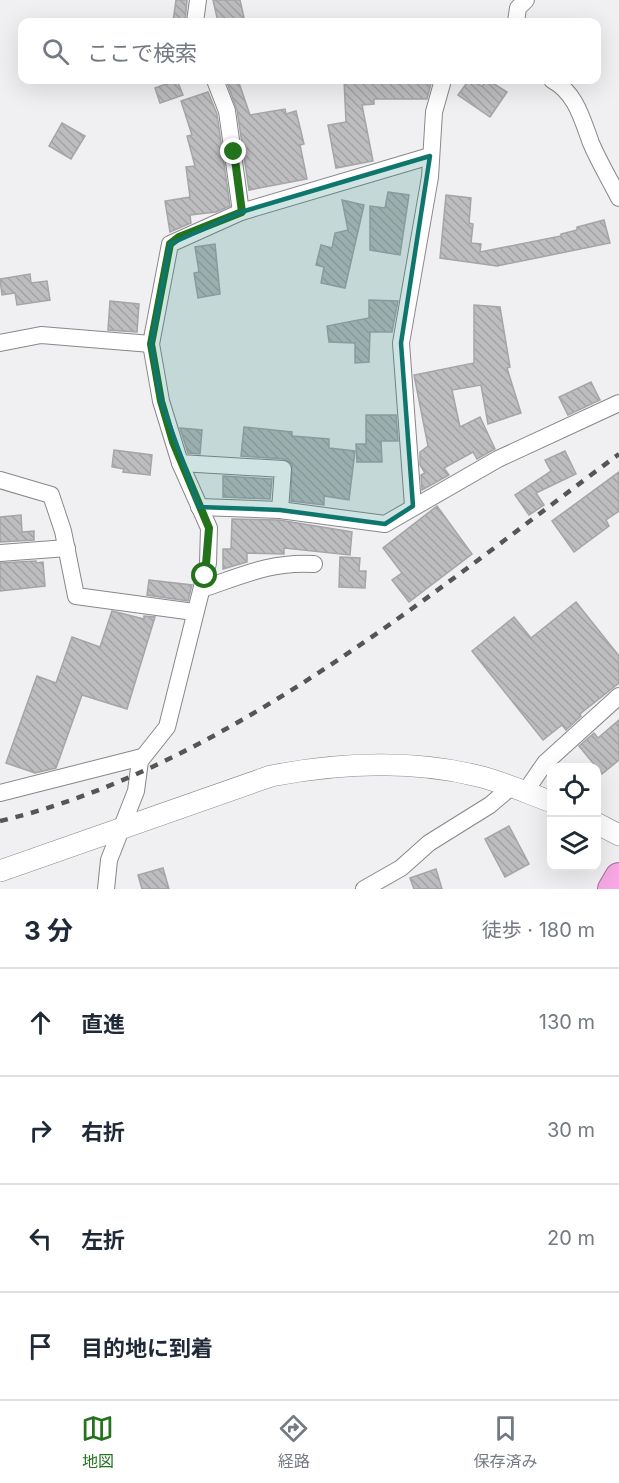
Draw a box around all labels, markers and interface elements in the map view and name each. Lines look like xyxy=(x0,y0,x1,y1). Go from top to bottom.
search box xyxy=(18,18,601,84)
icon: search xyxy=(39,35,72,68)
text: ここで検索 xyxy=(87,40,197,66)
route end xyxy=(220,138,246,164)
route start xyxy=(191,562,217,588)
map controls xyxy=(547,763,601,871)
button: locate xyxy=(547,763,601,817)
button: layers xyxy=(547,817,601,871)
text: 3 分 xyxy=(24,915,73,946)
text: 徒歩 · 180 m xyxy=(482,918,595,942)
icon: ahead xyxy=(24,1006,57,1039)
text: 130 m xyxy=(539,1010,595,1034)
text: 直進 xyxy=(81,1011,125,1037)
icon: right xyxy=(24,1114,57,1147)
text: 30 m xyxy=(547,1118,595,1142)
text: 右折 xyxy=(81,1119,125,1145)
icon: left xyxy=(24,1222,57,1255)
text: 20 m xyxy=(547,1226,595,1250)
text: 左折 xyxy=(81,1227,125,1253)
icon: arrive xyxy=(24,1330,57,1363)
text: 目的地に到着 xyxy=(81,1335,213,1361)
tab: 地図 xyxy=(81,1412,114,1472)
tab: 経路 xyxy=(277,1412,310,1472)
tab: 保存済み xyxy=(473,1412,537,1472)

